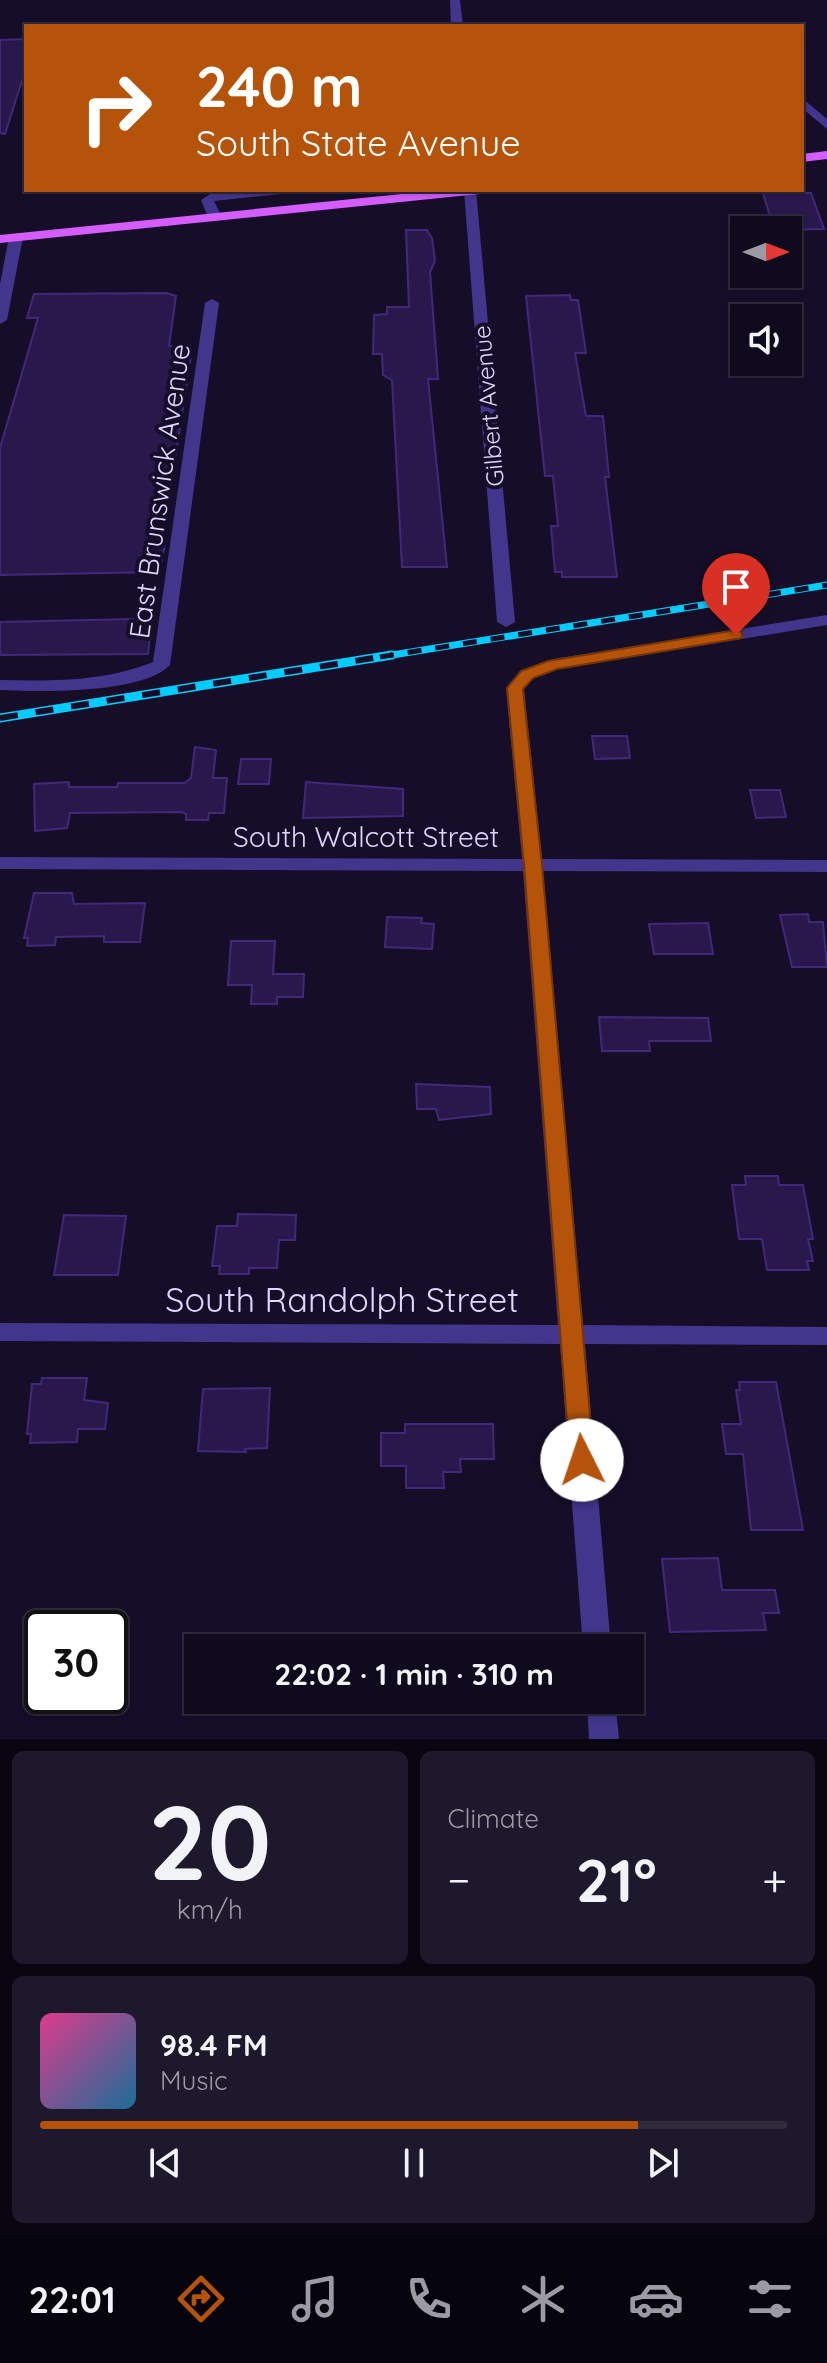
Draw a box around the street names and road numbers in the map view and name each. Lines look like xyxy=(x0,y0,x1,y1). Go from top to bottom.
street label: Gilbert Avenue xyxy=(466,324,510,488)
street label: East Brunswick Avenue xyxy=(121,341,197,641)
street label: South Walcott Street xyxy=(233,819,499,854)
street label: South Randolph Street xyxy=(165,1278,519,1321)

